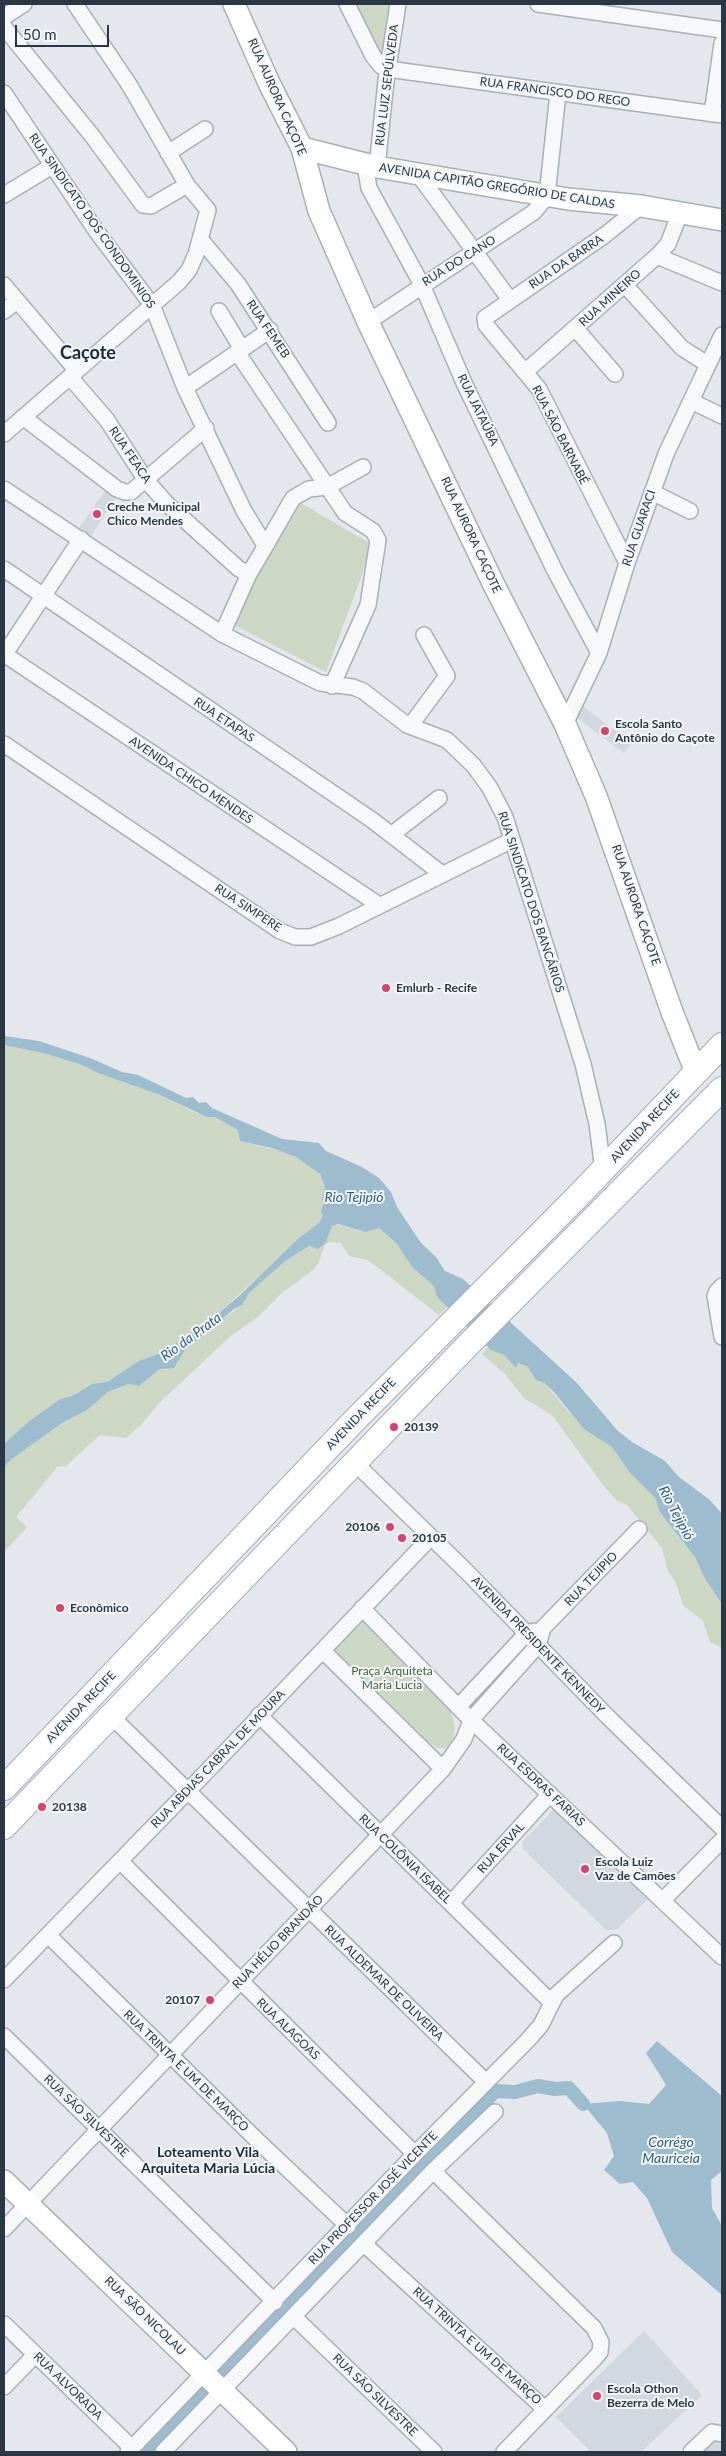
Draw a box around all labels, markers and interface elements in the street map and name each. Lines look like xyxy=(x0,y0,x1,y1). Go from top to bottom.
scale bar xyxy=(18,15,111,47)
street label: RUA LUIZ SEPÚLVEDA xyxy=(372,23,402,147)
text: 50 m xyxy=(23,25,57,43)
street label: RUA AURORA CAÇOTE xyxy=(245,36,309,158)
street label: RUA FRANCISCO DO REGO xyxy=(479,74,631,110)
street label: RUA SINDICATO DOS CONDOMINIOS xyxy=(26,131,158,311)
street label: AVENIDA CAPITÃO GREGÓRIO DE CALDAS xyxy=(378,160,616,212)
street label: RUA DA BARRA xyxy=(526,232,606,292)
street label: RUA DO CANO xyxy=(420,233,498,289)
street label: RUA MINEIRO xyxy=(576,266,644,330)
street label: RUA FEMEB xyxy=(243,297,293,361)
district label: Caçote xyxy=(60,342,116,364)
street label: RUA JATAÚBA xyxy=(454,372,502,448)
street label: RUA SÃO BARNABÉ xyxy=(529,383,591,487)
street label: RUA FEACA xyxy=(106,424,154,486)
street label: RUA AURORA CAÇOTE xyxy=(438,474,504,596)
street label: RUA GUARACI xyxy=(619,488,659,568)
place label: Creche Municipal Chico Mendes xyxy=(107,500,200,528)
marker: Creche Municipal Chico Mendes xyxy=(91,508,103,520)
street label: RUA ETAPAS xyxy=(191,695,257,745)
place label: Escola Santo Antônio do Caçote xyxy=(615,717,715,745)
marker: Escola Santo Antônio do Caçote xyxy=(599,725,611,737)
street label: AVENIDA CHICO MENDES xyxy=(126,733,256,827)
street label: RUA SINDICATO DOS BANCÁRIOS xyxy=(495,809,567,995)
street label: RUA AURORA CAÇOTE xyxy=(609,843,663,967)
street label: RUA SIMPERE xyxy=(212,881,284,935)
place label: Emlurb - Recife xyxy=(396,981,477,995)
marker: Emlurb - Recife xyxy=(380,982,392,994)
street label: AVENIDA RECIFE xyxy=(608,1087,682,1165)
water label: Rio Tejipió xyxy=(325,1189,383,1205)
water label: Rio da Prata xyxy=(157,1309,225,1365)
street label: AVENIDA RECIFE xyxy=(323,1375,399,1453)
place label: 20139 xyxy=(404,1420,439,1434)
marker: 20139 xyxy=(388,1421,400,1433)
water label: Rio Tejipió xyxy=(655,1483,697,1543)
place label: 20106 xyxy=(345,1520,380,1534)
marker: 20106 xyxy=(384,1521,396,1533)
place label: 20105 xyxy=(412,1531,447,1545)
marker: 20105 xyxy=(396,1532,408,1544)
street label: RUA TEJIPIO xyxy=(562,1549,620,1609)
street label: AVENIDA PRESIDENTE KENNEDY xyxy=(468,1573,608,1717)
place label: Econômico xyxy=(70,1601,129,1615)
marker: Econômico xyxy=(54,1602,66,1614)
park label: Praça Arquiteta Maria Lucia xyxy=(351,1664,433,1692)
street label: AVENIDA RECIFE xyxy=(43,1668,119,1746)
street label: RUA ABDIAS CABRAL DE MOURA xyxy=(148,1687,288,1831)
street label: RUA ESDRAS FARIAS xyxy=(494,1741,588,1829)
place label: 20138 xyxy=(52,1800,87,1814)
marker: 20138 xyxy=(36,1801,48,1813)
street label: RUA COLÔNIA ISABEL xyxy=(356,1811,454,1907)
street label: RUA ERVAL xyxy=(474,1820,528,1876)
place label: Escola Luiz Vaz de Camões xyxy=(595,1855,676,1883)
marker: Escola Luiz Vaz de Camões xyxy=(579,1863,591,1875)
street label: RUA HÉLIO BRANDÃO xyxy=(230,1892,326,1992)
street label: RUA ALDEMAR DE OLIVEIRA xyxy=(322,1922,446,2044)
place label: 20107 xyxy=(165,1993,200,2007)
marker: 20107 xyxy=(204,1994,216,2006)
street label: RUA ALAGOAS xyxy=(253,1995,323,2063)
street label: RUA TRINTA E UM DE MARÇO xyxy=(121,2007,251,2135)
street label: RUA SÃO SILVESTRE xyxy=(41,2072,131,2160)
street label: RUA PROFESSOR JOSÉ VICENTE xyxy=(306,2129,440,2267)
water label: Corrégo Mauriceia xyxy=(642,2134,700,2166)
district label: Loteamento Vila Arquiteta Maria Lúcia xyxy=(141,2144,275,2176)
street label: RUA SÃO NICOLAU xyxy=(101,2274,189,2358)
street label: RUA TRINTA E UM DE MARÇO xyxy=(410,2284,544,2408)
street label: RUA ALVORADA xyxy=(30,2349,106,2423)
street label: RUA SÃO SILVESTRE xyxy=(330,2351,420,2439)
place label: Escola Othon Bezerra de Melo xyxy=(607,2382,694,2410)
marker: Escola Othon Bezerra de Melo xyxy=(591,2390,603,2402)

